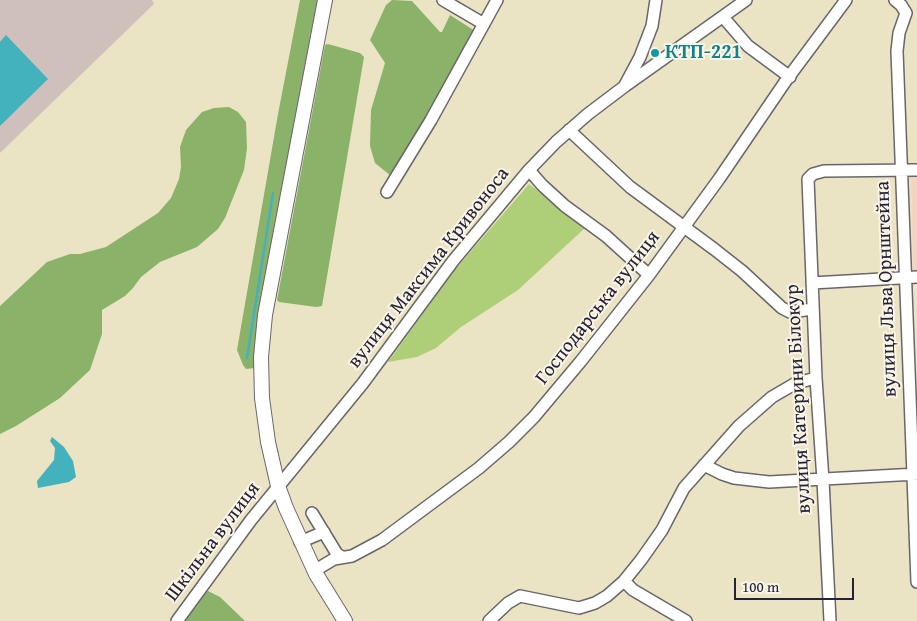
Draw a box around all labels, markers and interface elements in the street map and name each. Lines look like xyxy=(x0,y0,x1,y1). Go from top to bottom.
place label: КТП-221 xyxy=(665,41,742,65)
marker: КТП-221 xyxy=(649,47,661,59)
street label: вулиця Максима Кривоноса xyxy=(343,163,515,373)
street label: вулиця Льва Орнштейна xyxy=(871,180,903,398)
street label: Господарська вулиця xyxy=(531,226,665,390)
street label: вулиця Катерини Білокур xyxy=(781,284,817,514)
street label: Шкільна вулиця xyxy=(160,478,266,606)
scale bar xyxy=(737,568,857,600)
text: 100 m xyxy=(742,576,779,597)

